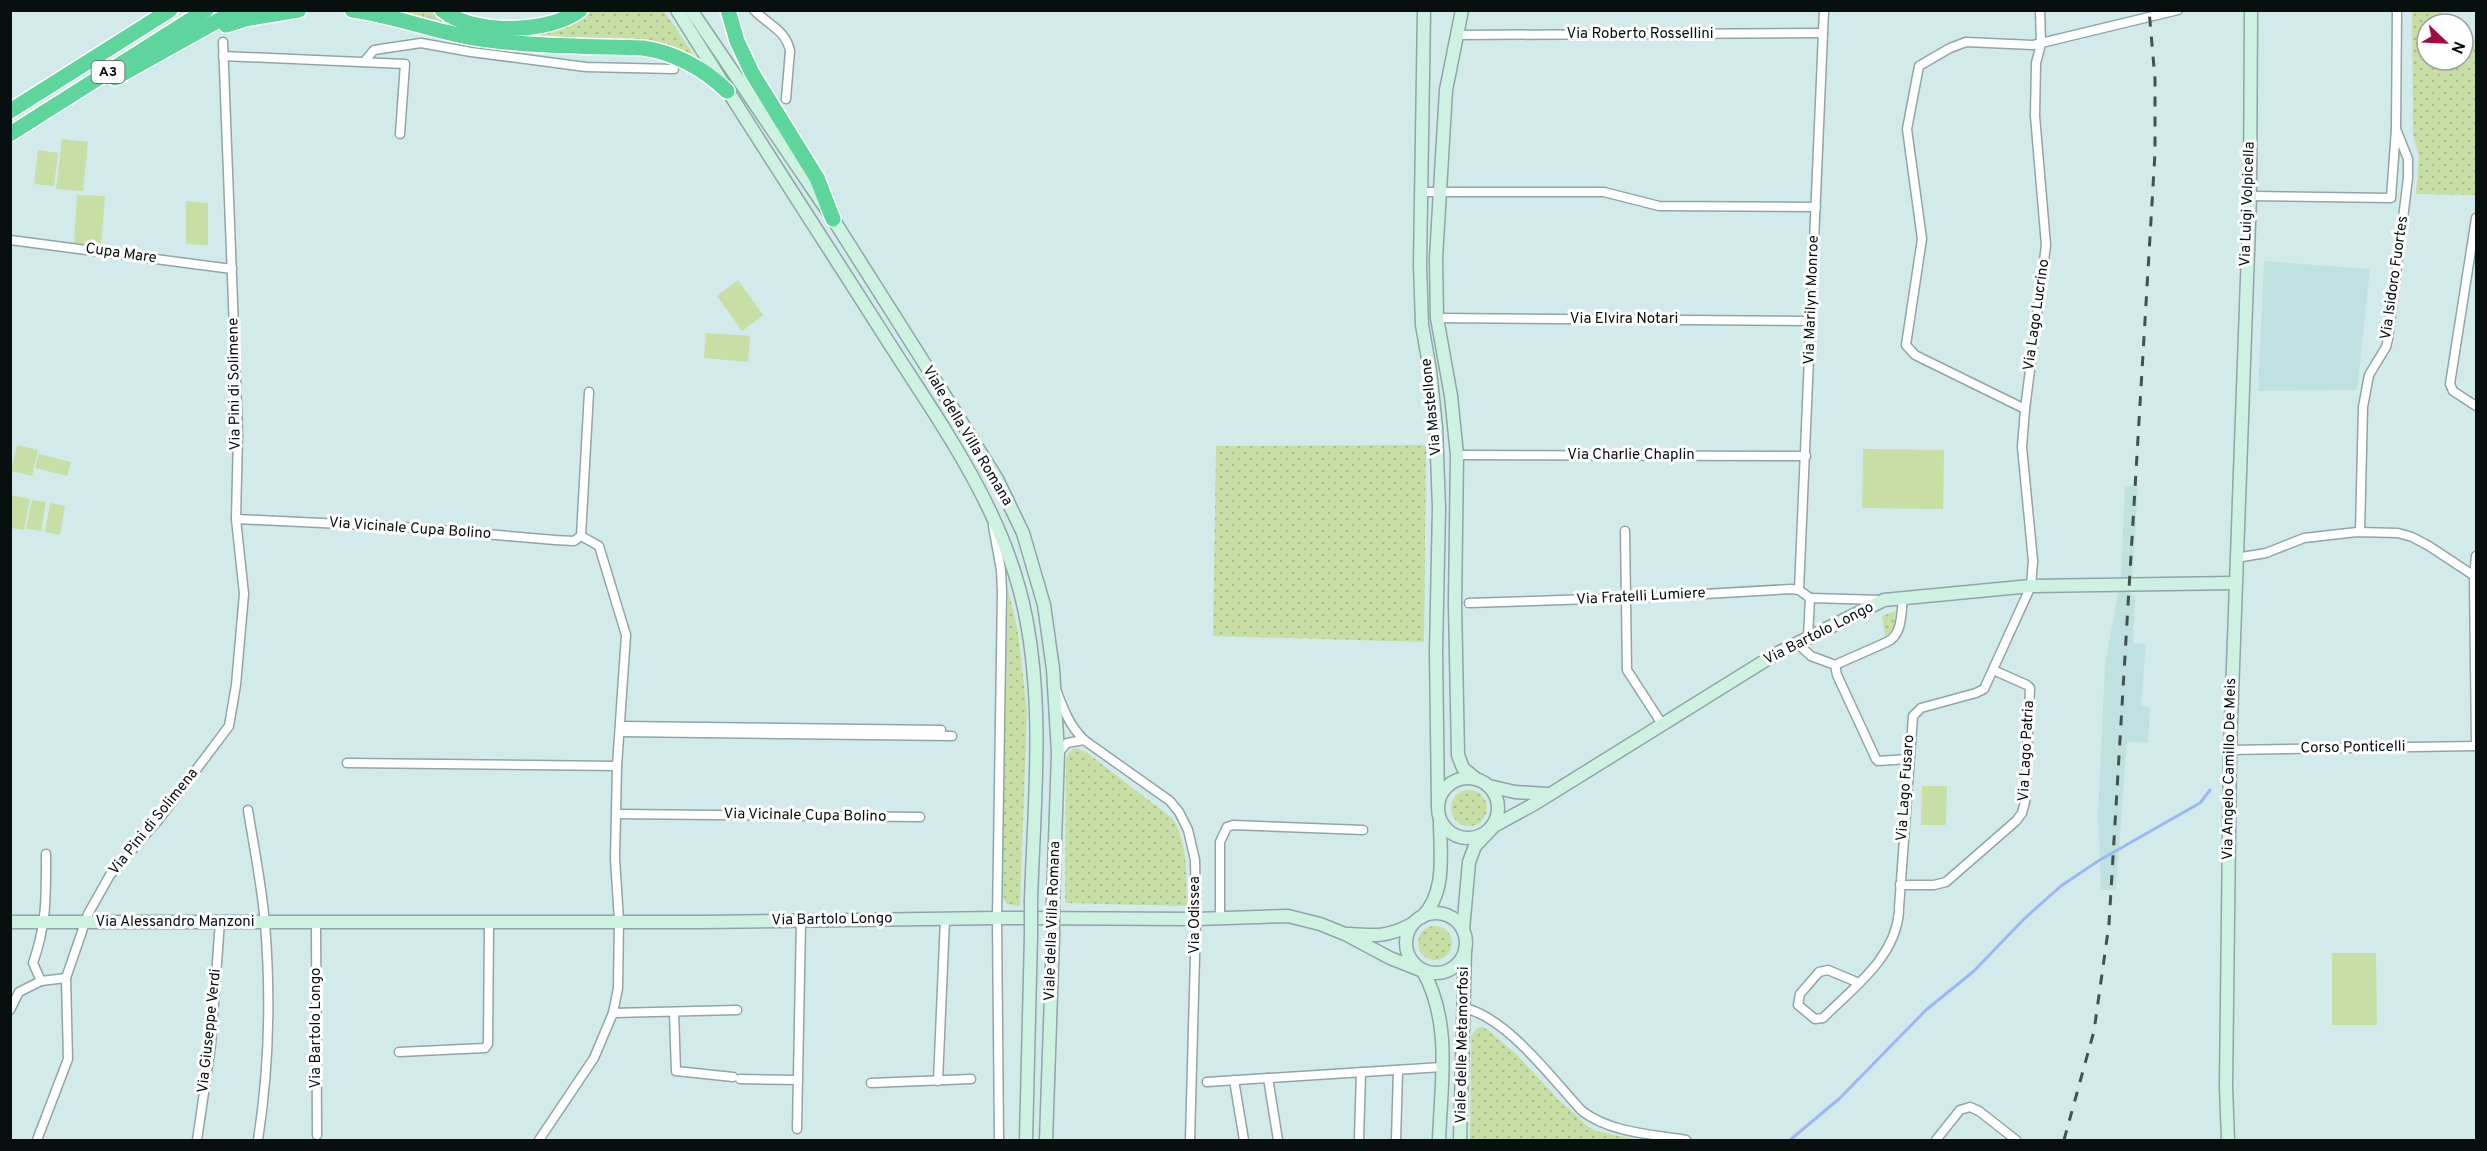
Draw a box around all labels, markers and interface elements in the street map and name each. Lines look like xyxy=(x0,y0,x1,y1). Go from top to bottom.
north arrow xyxy=(2415,12,2475,72)
street label: Via Roberto Rossellini xyxy=(1566,25,1714,44)
text: N xyxy=(2446,38,2468,56)
road number: A3 xyxy=(92,61,124,83)
street label: Via Luigi Volpicella xyxy=(2236,141,2260,267)
street label: Via Isidoro Fuortes xyxy=(2377,215,2413,341)
street label: Via Marilyn Monroe xyxy=(1800,235,1824,365)
street label: Cupa Mare xyxy=(84,240,158,268)
street label: Via Lago Lucrino xyxy=(2020,258,2054,372)
street label: Via Elvira Notari xyxy=(1570,310,1678,329)
street label: Via Pini di Solimene xyxy=(224,318,246,450)
street label: Via Mastellone xyxy=(1417,357,1447,457)
street label: Viale della Villa Romana xyxy=(918,362,1016,510)
street label: Via Charlie Chaplin xyxy=(1567,446,1695,465)
street label: Via Vicinale Cupa Bolino xyxy=(328,514,492,544)
street label: Via Fratelli Lumiere xyxy=(1576,584,1706,610)
street label: Via Bartolo Longo xyxy=(1761,598,1877,670)
street label: Via Angelo Camillo De Meis xyxy=(2219,678,2241,860)
street label: Via Lago Patria xyxy=(2015,700,2039,802)
street label: Via Lago Fusaro xyxy=(1893,734,1919,842)
street label: Corso Ponticelli xyxy=(2300,738,2406,758)
street label: Via Pini di Solimena xyxy=(105,765,203,879)
street label: Via Vicinale Cupa Bolino xyxy=(723,805,887,827)
street label: Viale della Villa Romana xyxy=(1041,841,1065,1001)
street label: Via Odissea xyxy=(1186,876,1205,954)
street label: Via Bartolo Longo xyxy=(771,909,893,931)
street label: Via Alessandro Manzoni xyxy=(95,913,255,932)
street label: Viale delle Metamorfosi xyxy=(1452,966,1474,1124)
street label: Via Giuseppe Verdi xyxy=(194,968,226,1094)
street label: Via Bartolo Longo xyxy=(307,968,326,1088)

